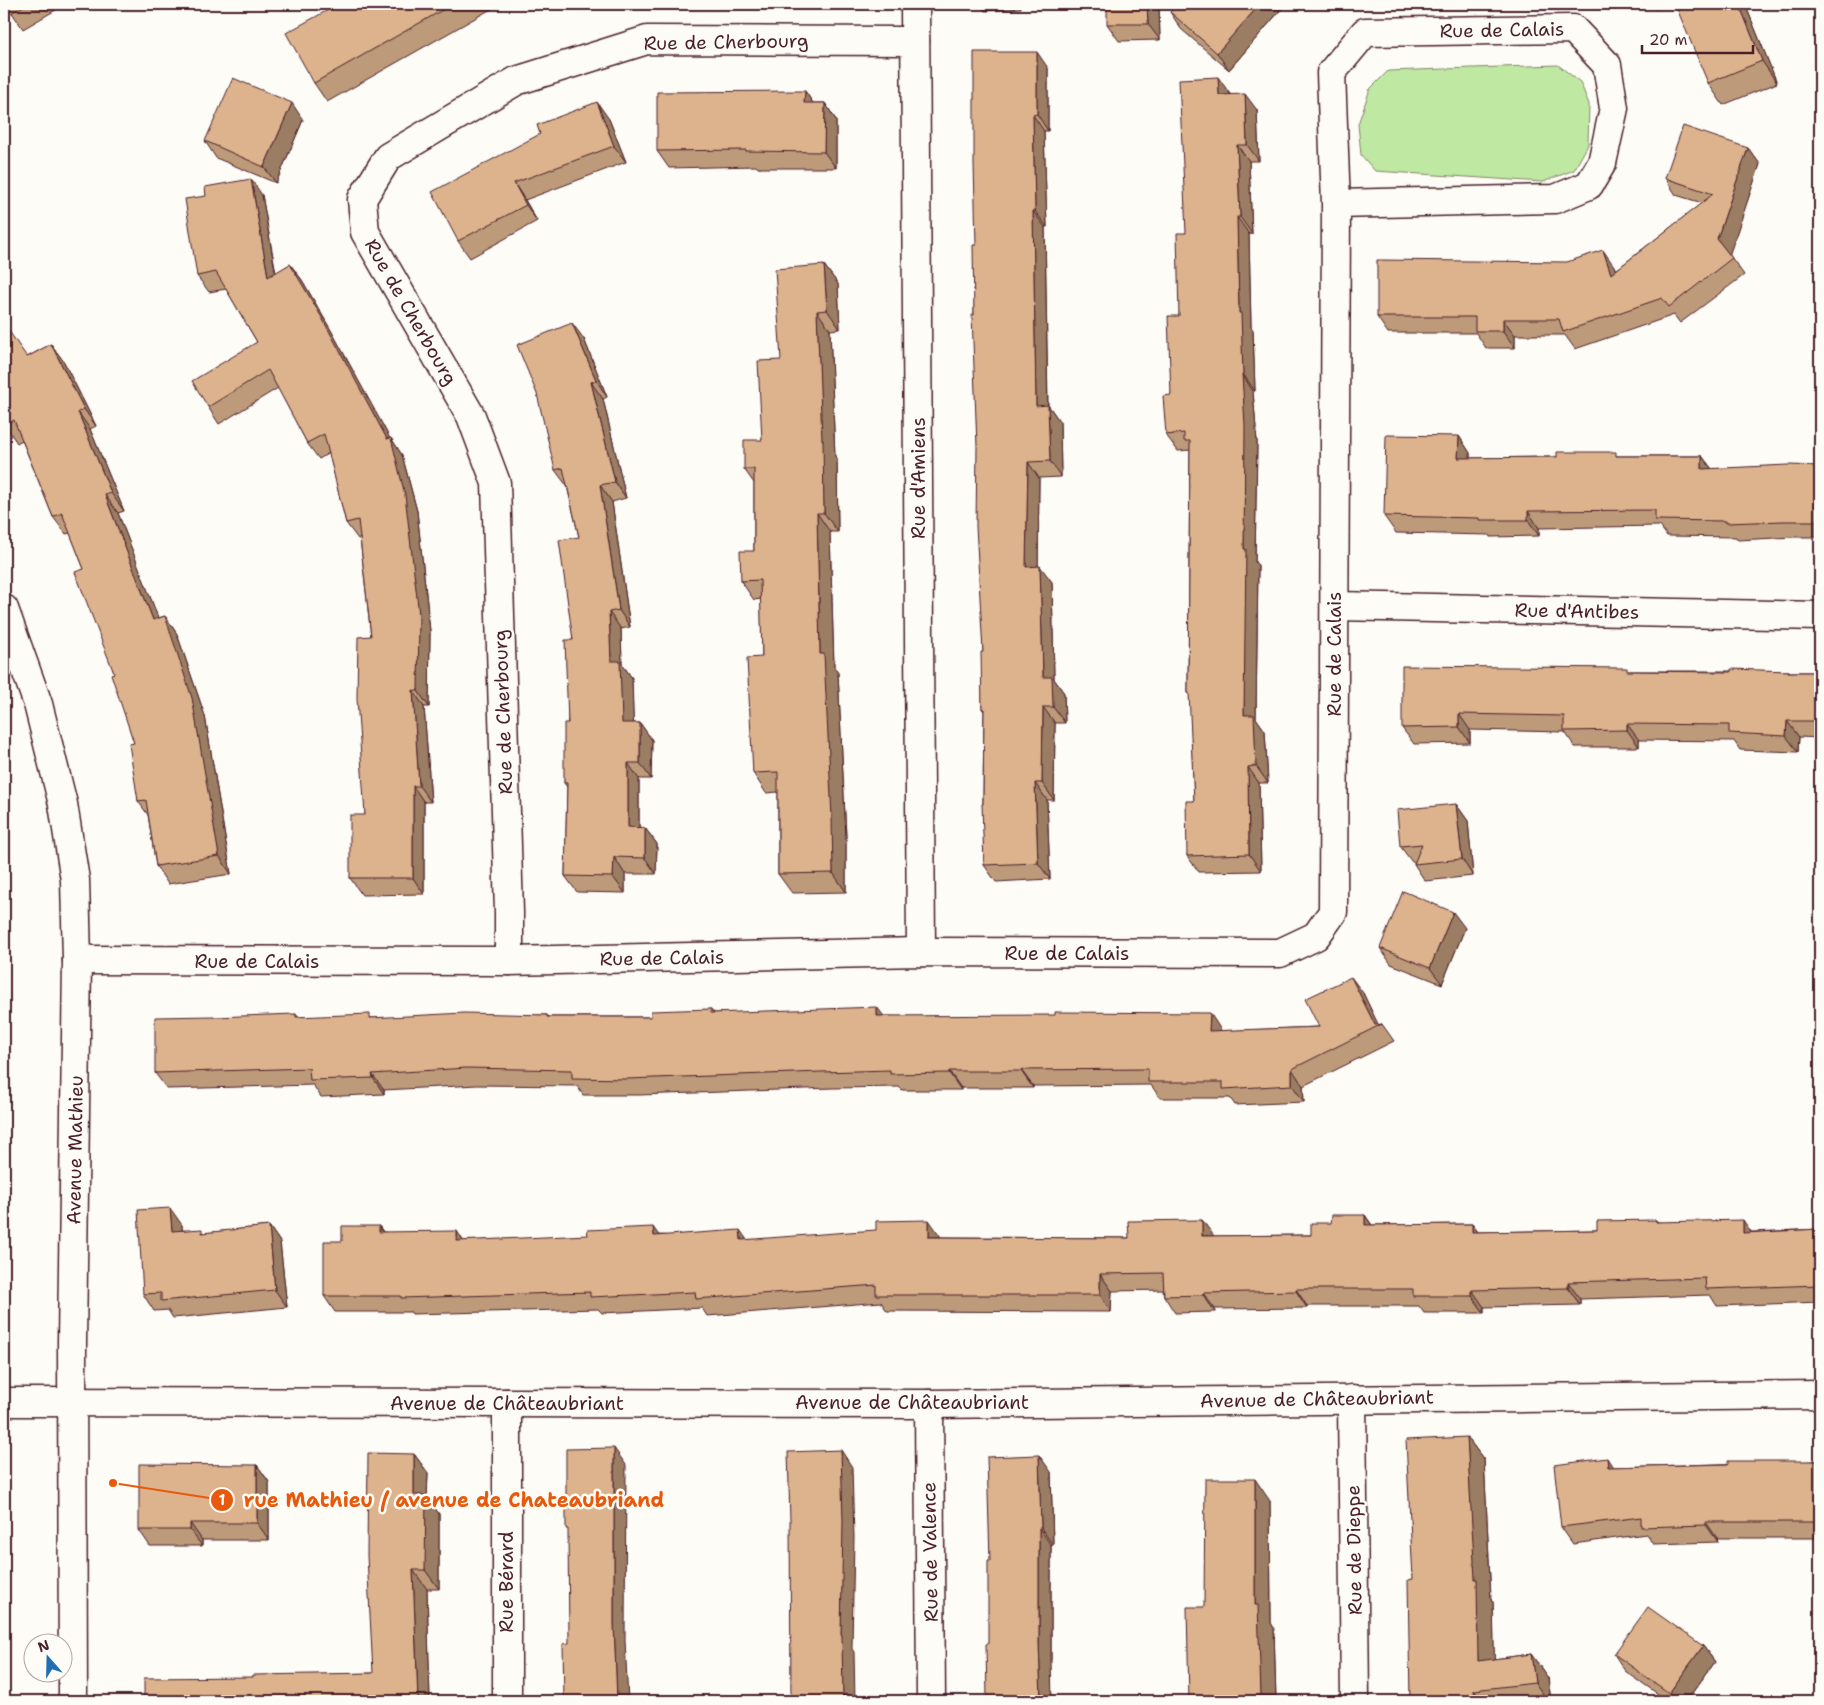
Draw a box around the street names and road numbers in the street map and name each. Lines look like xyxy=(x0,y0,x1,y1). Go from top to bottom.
street label: Rue de Calais xyxy=(1439,16,1565,44)
street label: Rue de Cherbourg xyxy=(643,28,809,56)
street label: Rue de Cherbourg xyxy=(359,234,463,390)
street label: Rue d'Amiens xyxy=(906,417,931,539)
street label: Rue de Calais xyxy=(1322,592,1347,716)
street label: Rue d'Antibes xyxy=(1514,597,1640,625)
street label: Rue de Cherbourg xyxy=(488,629,518,795)
street label: Rue de Calais xyxy=(1005,941,1129,966)
street label: Rue de Calais xyxy=(599,944,725,972)
street label: Rue de Calais xyxy=(195,949,319,974)
street label: Avenue Mathieu xyxy=(61,1075,89,1225)
street label: Avenue de Châteaubriant xyxy=(1200,1384,1434,1414)
street label: Avenue de Châteaubriant xyxy=(795,1390,1029,1415)
street label: Avenue de Châteaubriant xyxy=(390,1391,624,1416)
street label: Rue de Valence xyxy=(916,1482,944,1622)
street label: Rue de Dieppe xyxy=(1340,1485,1368,1615)
street label: Rue Bérard xyxy=(494,1531,519,1633)

